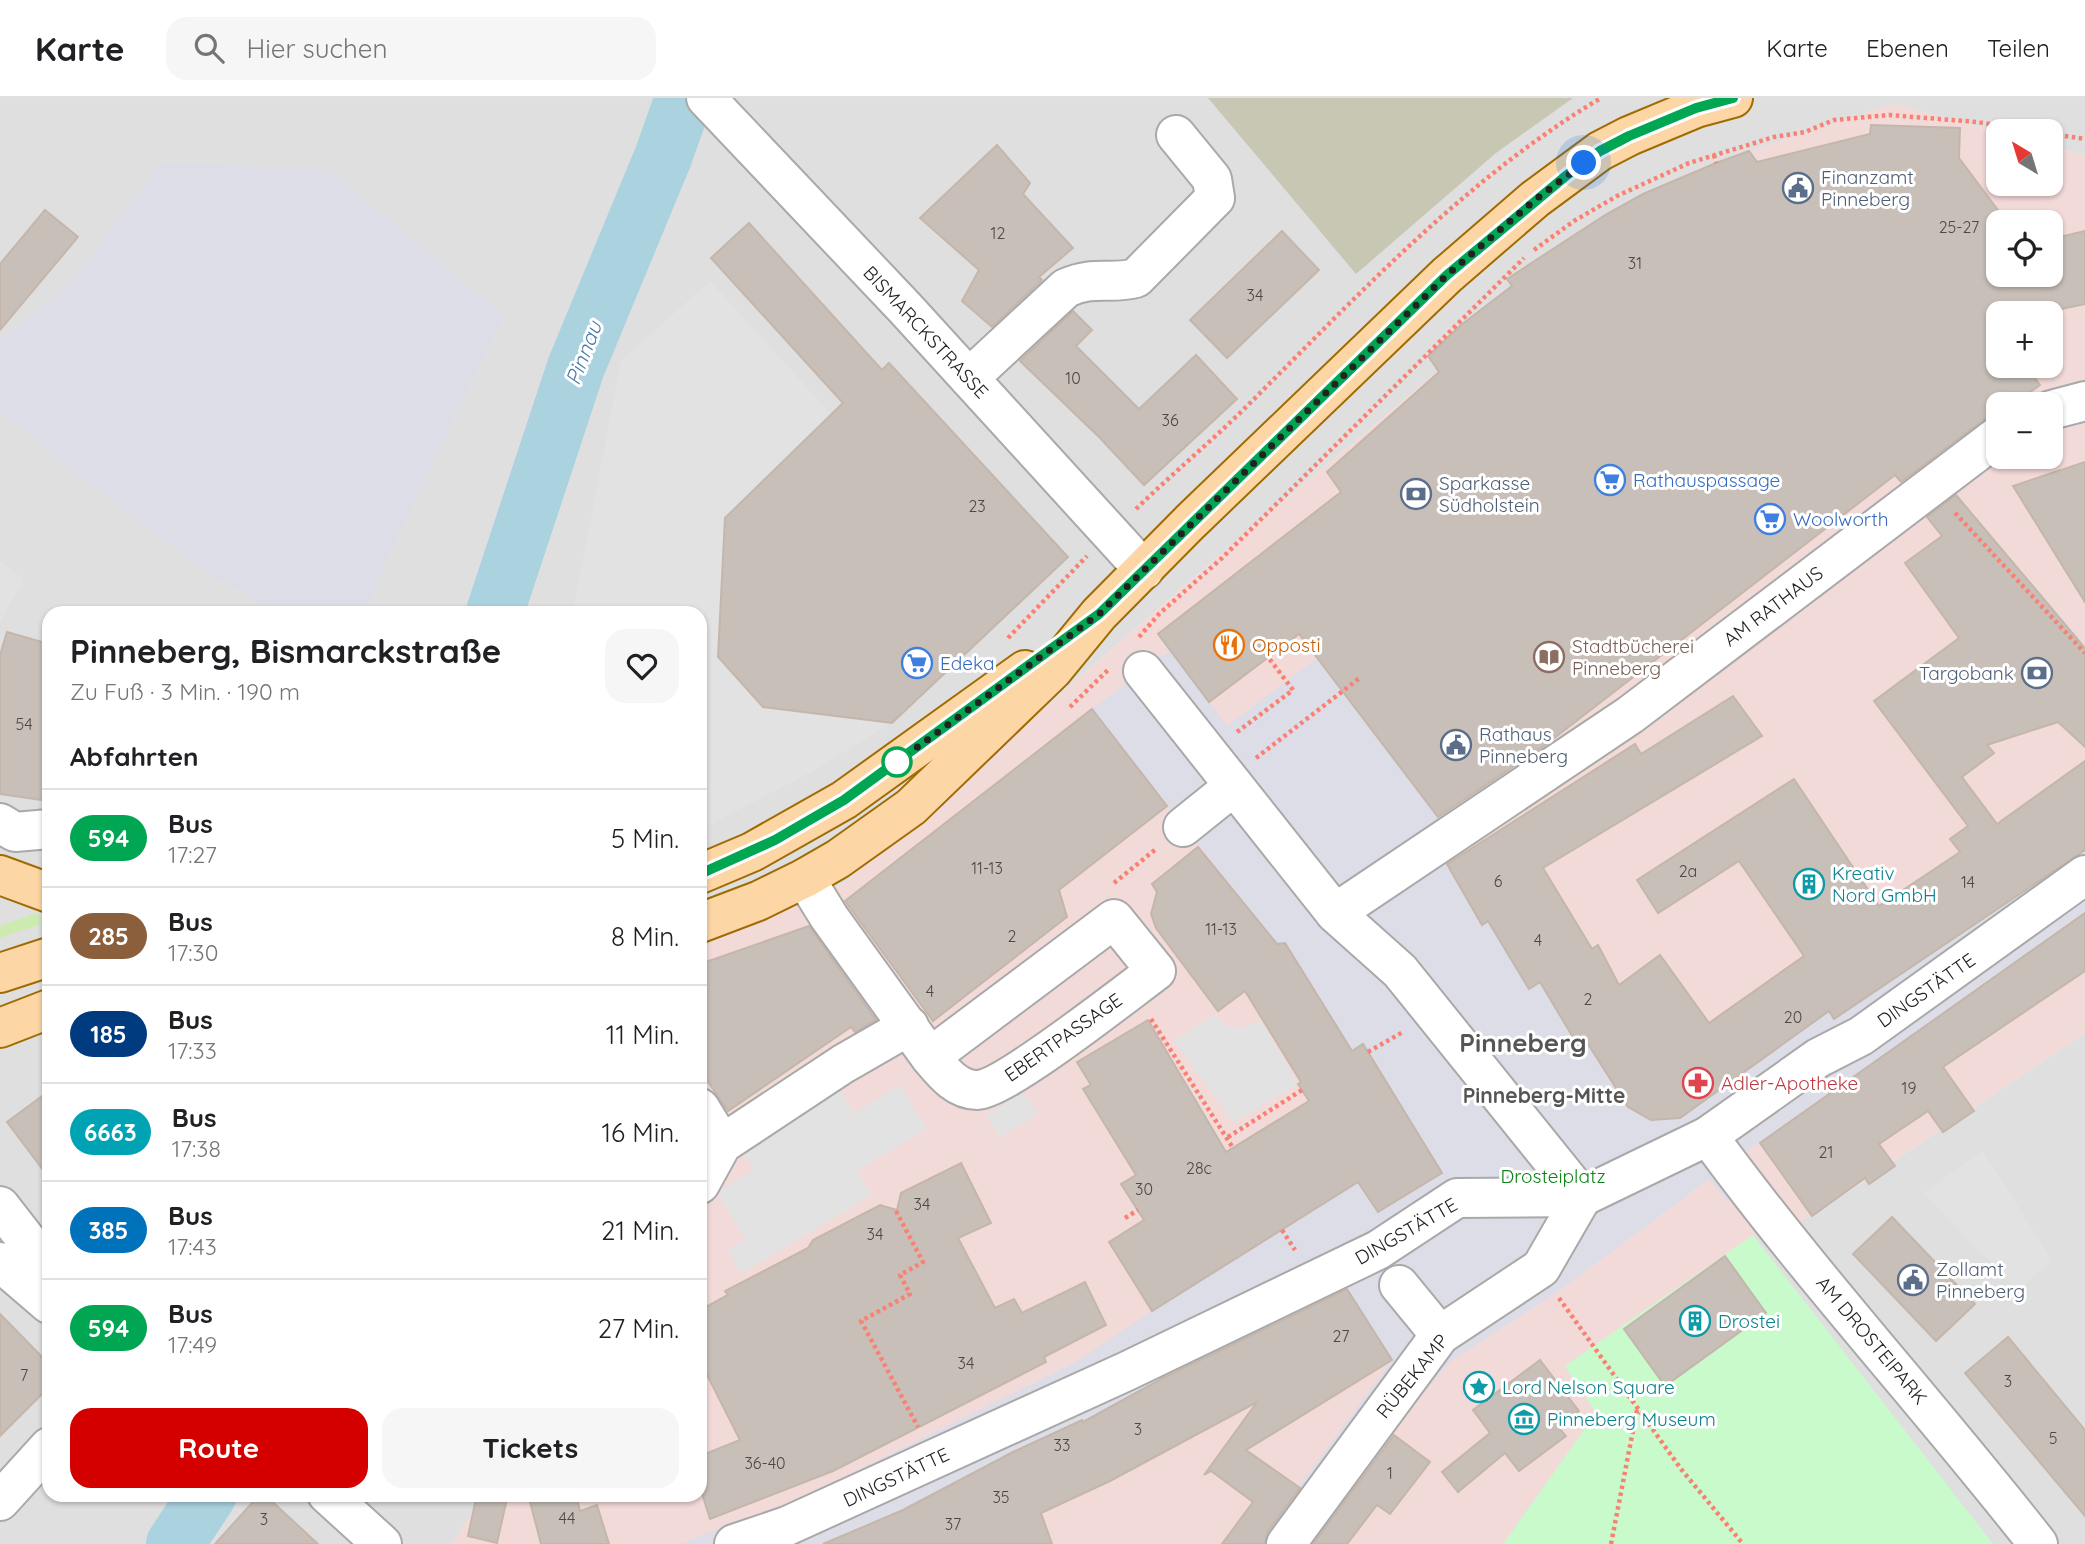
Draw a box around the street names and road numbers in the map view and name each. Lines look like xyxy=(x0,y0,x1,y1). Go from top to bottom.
street label: BISMARCKSTRASSE xyxy=(858,261,994,403)
street label: AM RATHAUS xyxy=(1718,561,1828,651)
street label: DINGSTÄTTE xyxy=(1872,947,1980,1033)
street label: EBERTPASSAGE xyxy=(999,988,1127,1086)
street label: DINGSTÄTTE xyxy=(1351,1192,1461,1270)
street label: AM DROSTEIPARK xyxy=(1811,1271,1933,1409)
street label: RÜBEKAMP xyxy=(1371,1329,1453,1423)
street label: DINGSTÄTTE xyxy=(839,1442,953,1512)

